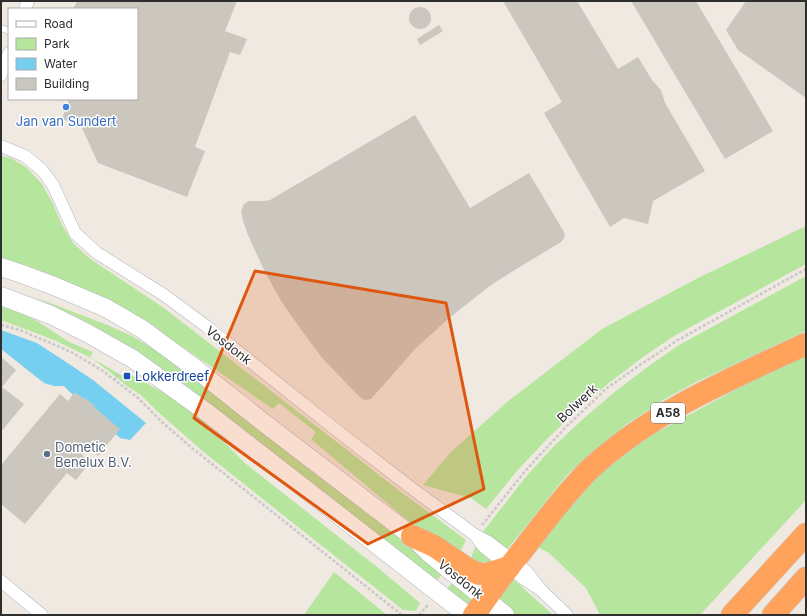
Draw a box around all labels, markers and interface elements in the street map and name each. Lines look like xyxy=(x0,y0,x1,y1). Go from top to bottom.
legend xyxy=(8,8,138,100)
text: Road xyxy=(44,16,73,31)
text: Park xyxy=(44,36,70,51)
text: Water xyxy=(44,56,78,71)
text: Building xyxy=(44,76,89,91)
marker: Jan van Sundert xyxy=(61,102,71,112)
place label: Jan van Sundert xyxy=(16,113,116,129)
street label: Vosdonk xyxy=(203,322,255,368)
place label: Lokkerdreef xyxy=(135,368,209,384)
marker: Lokkerdreef xyxy=(122,371,132,381)
street label: Bolwerk xyxy=(553,380,601,426)
road number: A58 xyxy=(651,403,685,423)
place label: Dometic Benelux B.V. xyxy=(55,439,132,470)
marker: Dometic Benelux B.V. xyxy=(42,449,52,459)
street label: Vosdonk xyxy=(435,556,487,602)

